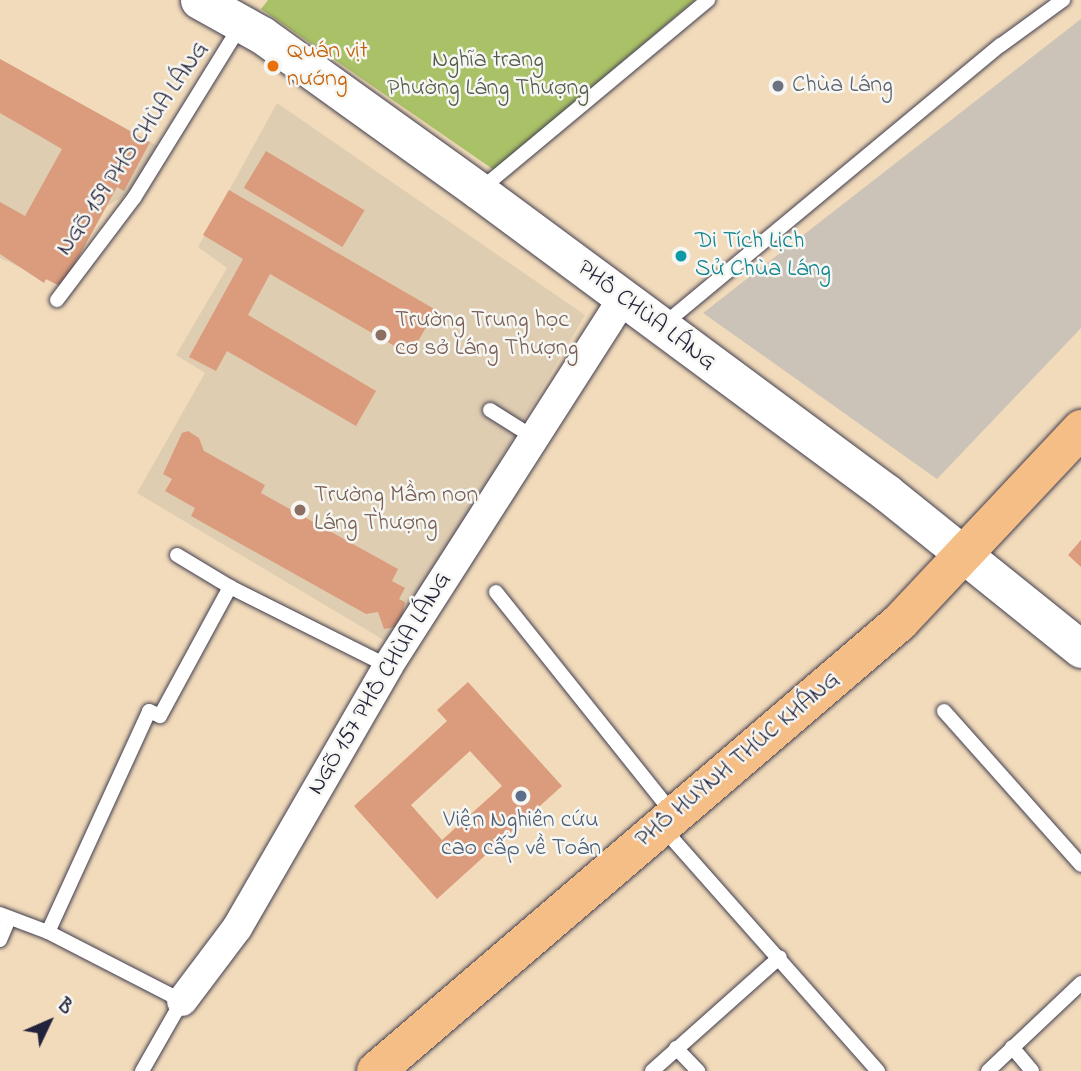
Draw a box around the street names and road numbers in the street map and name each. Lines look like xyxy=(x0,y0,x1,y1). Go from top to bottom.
street label: NGÕ 159 PHỐ CHÙA LÁNG xyxy=(51,37,215,261)
street label: PHỐ CHÙA LÁNG xyxy=(571,255,721,377)
street label: NGÕ 157 PHỐ CHÙA LÁNG xyxy=(302,567,458,801)
street label: PHỐ HUỲNH THÚC KHÁNG xyxy=(630,666,846,854)

